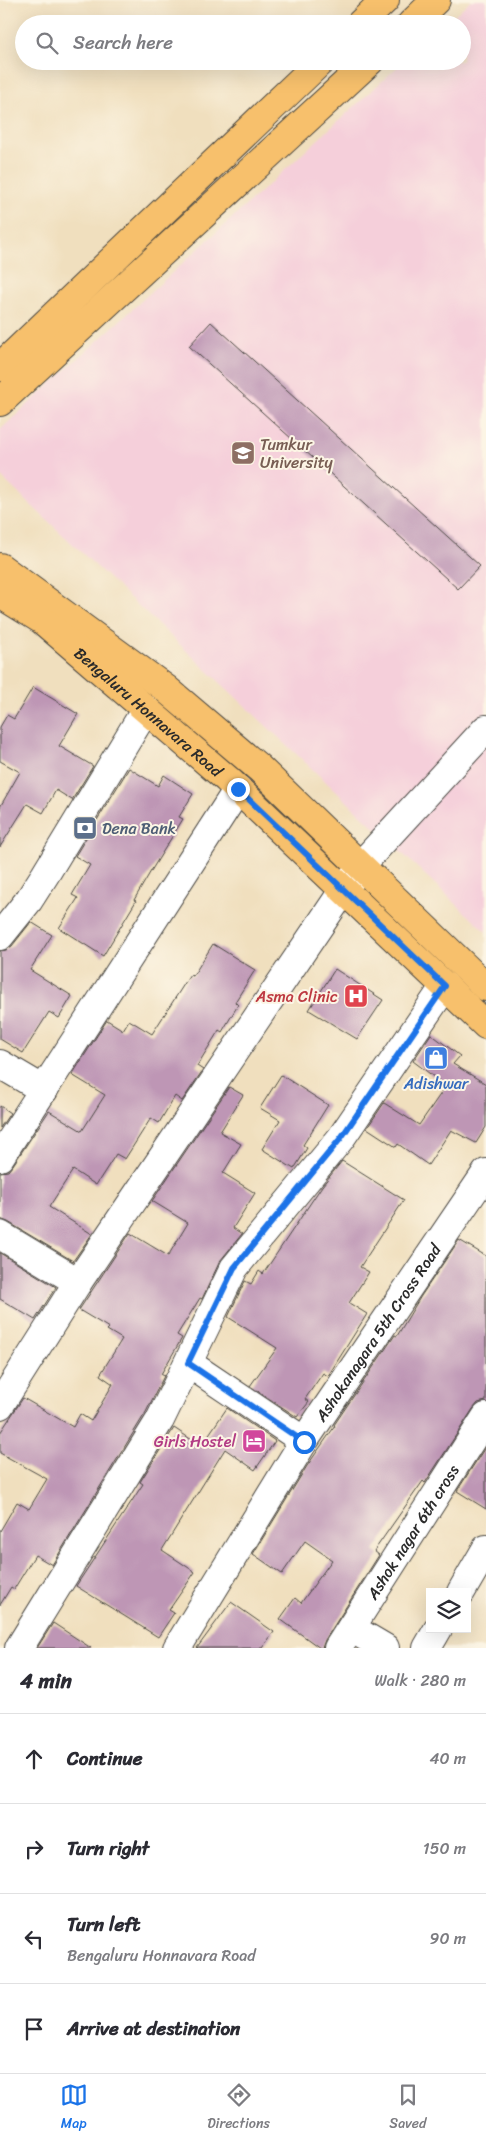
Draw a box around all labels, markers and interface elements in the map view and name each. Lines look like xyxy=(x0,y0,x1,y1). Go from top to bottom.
search box xyxy=(15,15,471,70)
text: Search here xyxy=(73,26,173,59)
icon: search xyxy=(33,29,61,57)
place label: Tumkur University xyxy=(260,430,334,477)
school or university icon: Tumkur University xyxy=(230,440,256,466)
street label: Bengaluru Honnavara Road xyxy=(67,639,231,786)
route end xyxy=(227,778,250,801)
place label: Dena Bank xyxy=(102,814,176,843)
bank icon: Dena Bank xyxy=(72,815,98,841)
place label: Asma Clinic xyxy=(255,982,338,1011)
hospital icon: Asma Clinic xyxy=(343,983,369,1009)
shop icon: Adishwar xyxy=(423,1045,449,1071)
place label: Adishwar xyxy=(403,1069,470,1098)
street label: Ashokanagara 5th Cross Road xyxy=(307,1237,450,1429)
place label: Girls Hostel xyxy=(154,1427,236,1456)
hotel icon: Girls Hostel xyxy=(241,1428,267,1454)
route start xyxy=(293,1431,316,1454)
street label: Ashok nagar 6th cross xyxy=(358,1458,467,1606)
map controls xyxy=(426,1588,471,1633)
button: layers xyxy=(426,1588,471,1633)
text: 4 min xyxy=(20,1662,72,1700)
text: Walk · 280 m xyxy=(375,1666,466,1695)
text: Continue xyxy=(67,1742,143,1775)
text: 40 m xyxy=(429,1744,466,1773)
icon: ahead xyxy=(20,1745,48,1773)
text: Turn right xyxy=(67,1832,149,1865)
text: 150 m xyxy=(423,1834,466,1863)
icon: right xyxy=(20,1835,48,1863)
text: Turn left xyxy=(67,1908,140,1941)
text: 90 m xyxy=(430,1924,466,1953)
icon: left xyxy=(20,1925,48,1953)
text: Bengaluru Honnavara Road xyxy=(67,1941,256,1970)
text: Arrive at destination xyxy=(67,2012,240,2045)
icon: arrive xyxy=(20,2015,48,2043)
tab: Map xyxy=(60,2081,88,2136)
tab: Directions xyxy=(207,2081,270,2136)
tab: Saved xyxy=(389,2081,426,2136)

